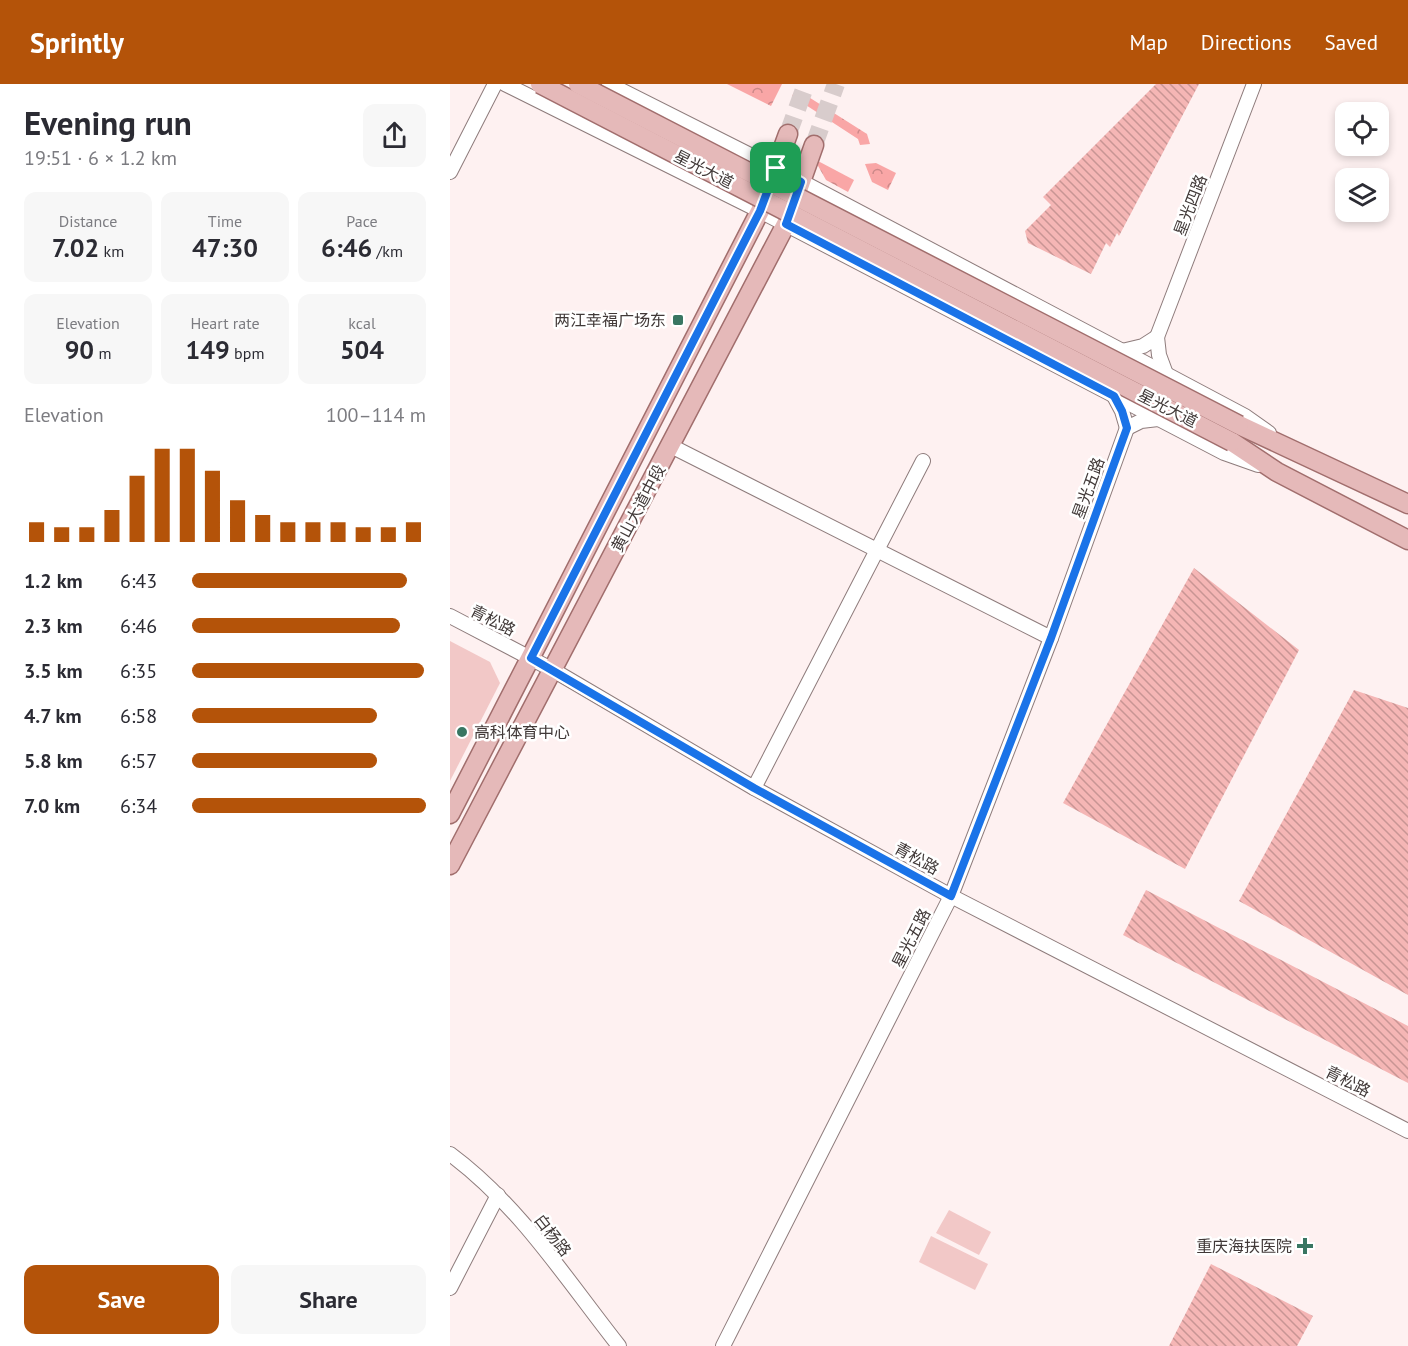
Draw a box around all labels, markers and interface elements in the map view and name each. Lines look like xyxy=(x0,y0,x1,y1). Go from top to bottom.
text: Sprintly xyxy=(30,24,124,61)
text: Map xyxy=(1129,29,1168,56)
text: Directions xyxy=(1201,29,1292,56)
text: Saved xyxy=(1325,29,1378,56)
text: Evening run xyxy=(24,101,192,144)
map controls xyxy=(1335,102,1389,222)
button: locate xyxy=(1335,102,1389,156)
button: share xyxy=(363,104,426,167)
pin xyxy=(750,142,801,193)
text: 19:51 · 6 × 1.2 km xyxy=(24,145,177,171)
street label: 星光大道 xyxy=(671,146,737,192)
icon: arrive xyxy=(759,151,792,184)
button: layers xyxy=(1335,168,1389,222)
street label: 星光四路 xyxy=(1169,172,1211,238)
text: Distance xyxy=(59,211,117,231)
text: Time xyxy=(208,211,242,231)
text: Pace xyxy=(346,211,378,231)
text: 7.02 xyxy=(52,231,99,264)
text: 47:30 xyxy=(192,231,258,264)
text: 6:46 xyxy=(321,231,372,264)
text: km xyxy=(99,241,124,261)
text: /km xyxy=(372,241,403,261)
place label: 两江幸福广场东 xyxy=(554,310,666,330)
text: Elevation xyxy=(56,313,120,333)
text: Heart rate xyxy=(190,313,260,333)
text: kcal xyxy=(348,313,376,333)
marker: 两江幸福广场东 xyxy=(671,313,685,327)
text: 90 xyxy=(65,333,94,366)
text: 149 xyxy=(186,333,230,366)
text: 504 xyxy=(340,333,384,366)
text: m xyxy=(94,343,111,363)
text: bpm xyxy=(230,343,264,363)
street label: 星光大道 xyxy=(1135,385,1201,431)
text: Elevation xyxy=(24,402,104,428)
text: 100–114 m xyxy=(326,402,426,428)
street label: 星光五路 xyxy=(1068,455,1108,521)
street label: 黄山大道中段 xyxy=(607,461,669,555)
text: 1.2 km xyxy=(24,568,83,594)
text: 6:43 xyxy=(120,568,157,594)
street label: 青松路 xyxy=(467,600,519,640)
text: 2.3 km xyxy=(24,613,83,639)
text: 6:46 xyxy=(120,613,157,639)
text: 3.5 km xyxy=(24,658,83,684)
text: 6:35 xyxy=(120,658,157,684)
text: 4.7 km xyxy=(24,703,82,729)
text: 6:58 xyxy=(120,703,157,729)
place label: 高科体育中心 xyxy=(474,722,570,742)
marker: 高科体育中心 xyxy=(455,725,469,739)
text: 5.8 km xyxy=(24,748,83,774)
text: 6:57 xyxy=(120,748,157,774)
text: 7.0 km xyxy=(24,793,80,819)
text: 6:34 xyxy=(120,793,157,819)
street label: 青松路 xyxy=(891,838,943,878)
street label: 星光五路 xyxy=(888,905,934,971)
street label: 青松路 xyxy=(1322,1061,1374,1101)
street label: 白杨路 xyxy=(530,1210,576,1260)
place label: 重庆海扶医院 xyxy=(1196,1236,1292,1256)
marker: 重庆海扶医院 xyxy=(1296,1237,1314,1255)
button: Save xyxy=(24,1265,219,1334)
button: Share xyxy=(231,1265,426,1334)

